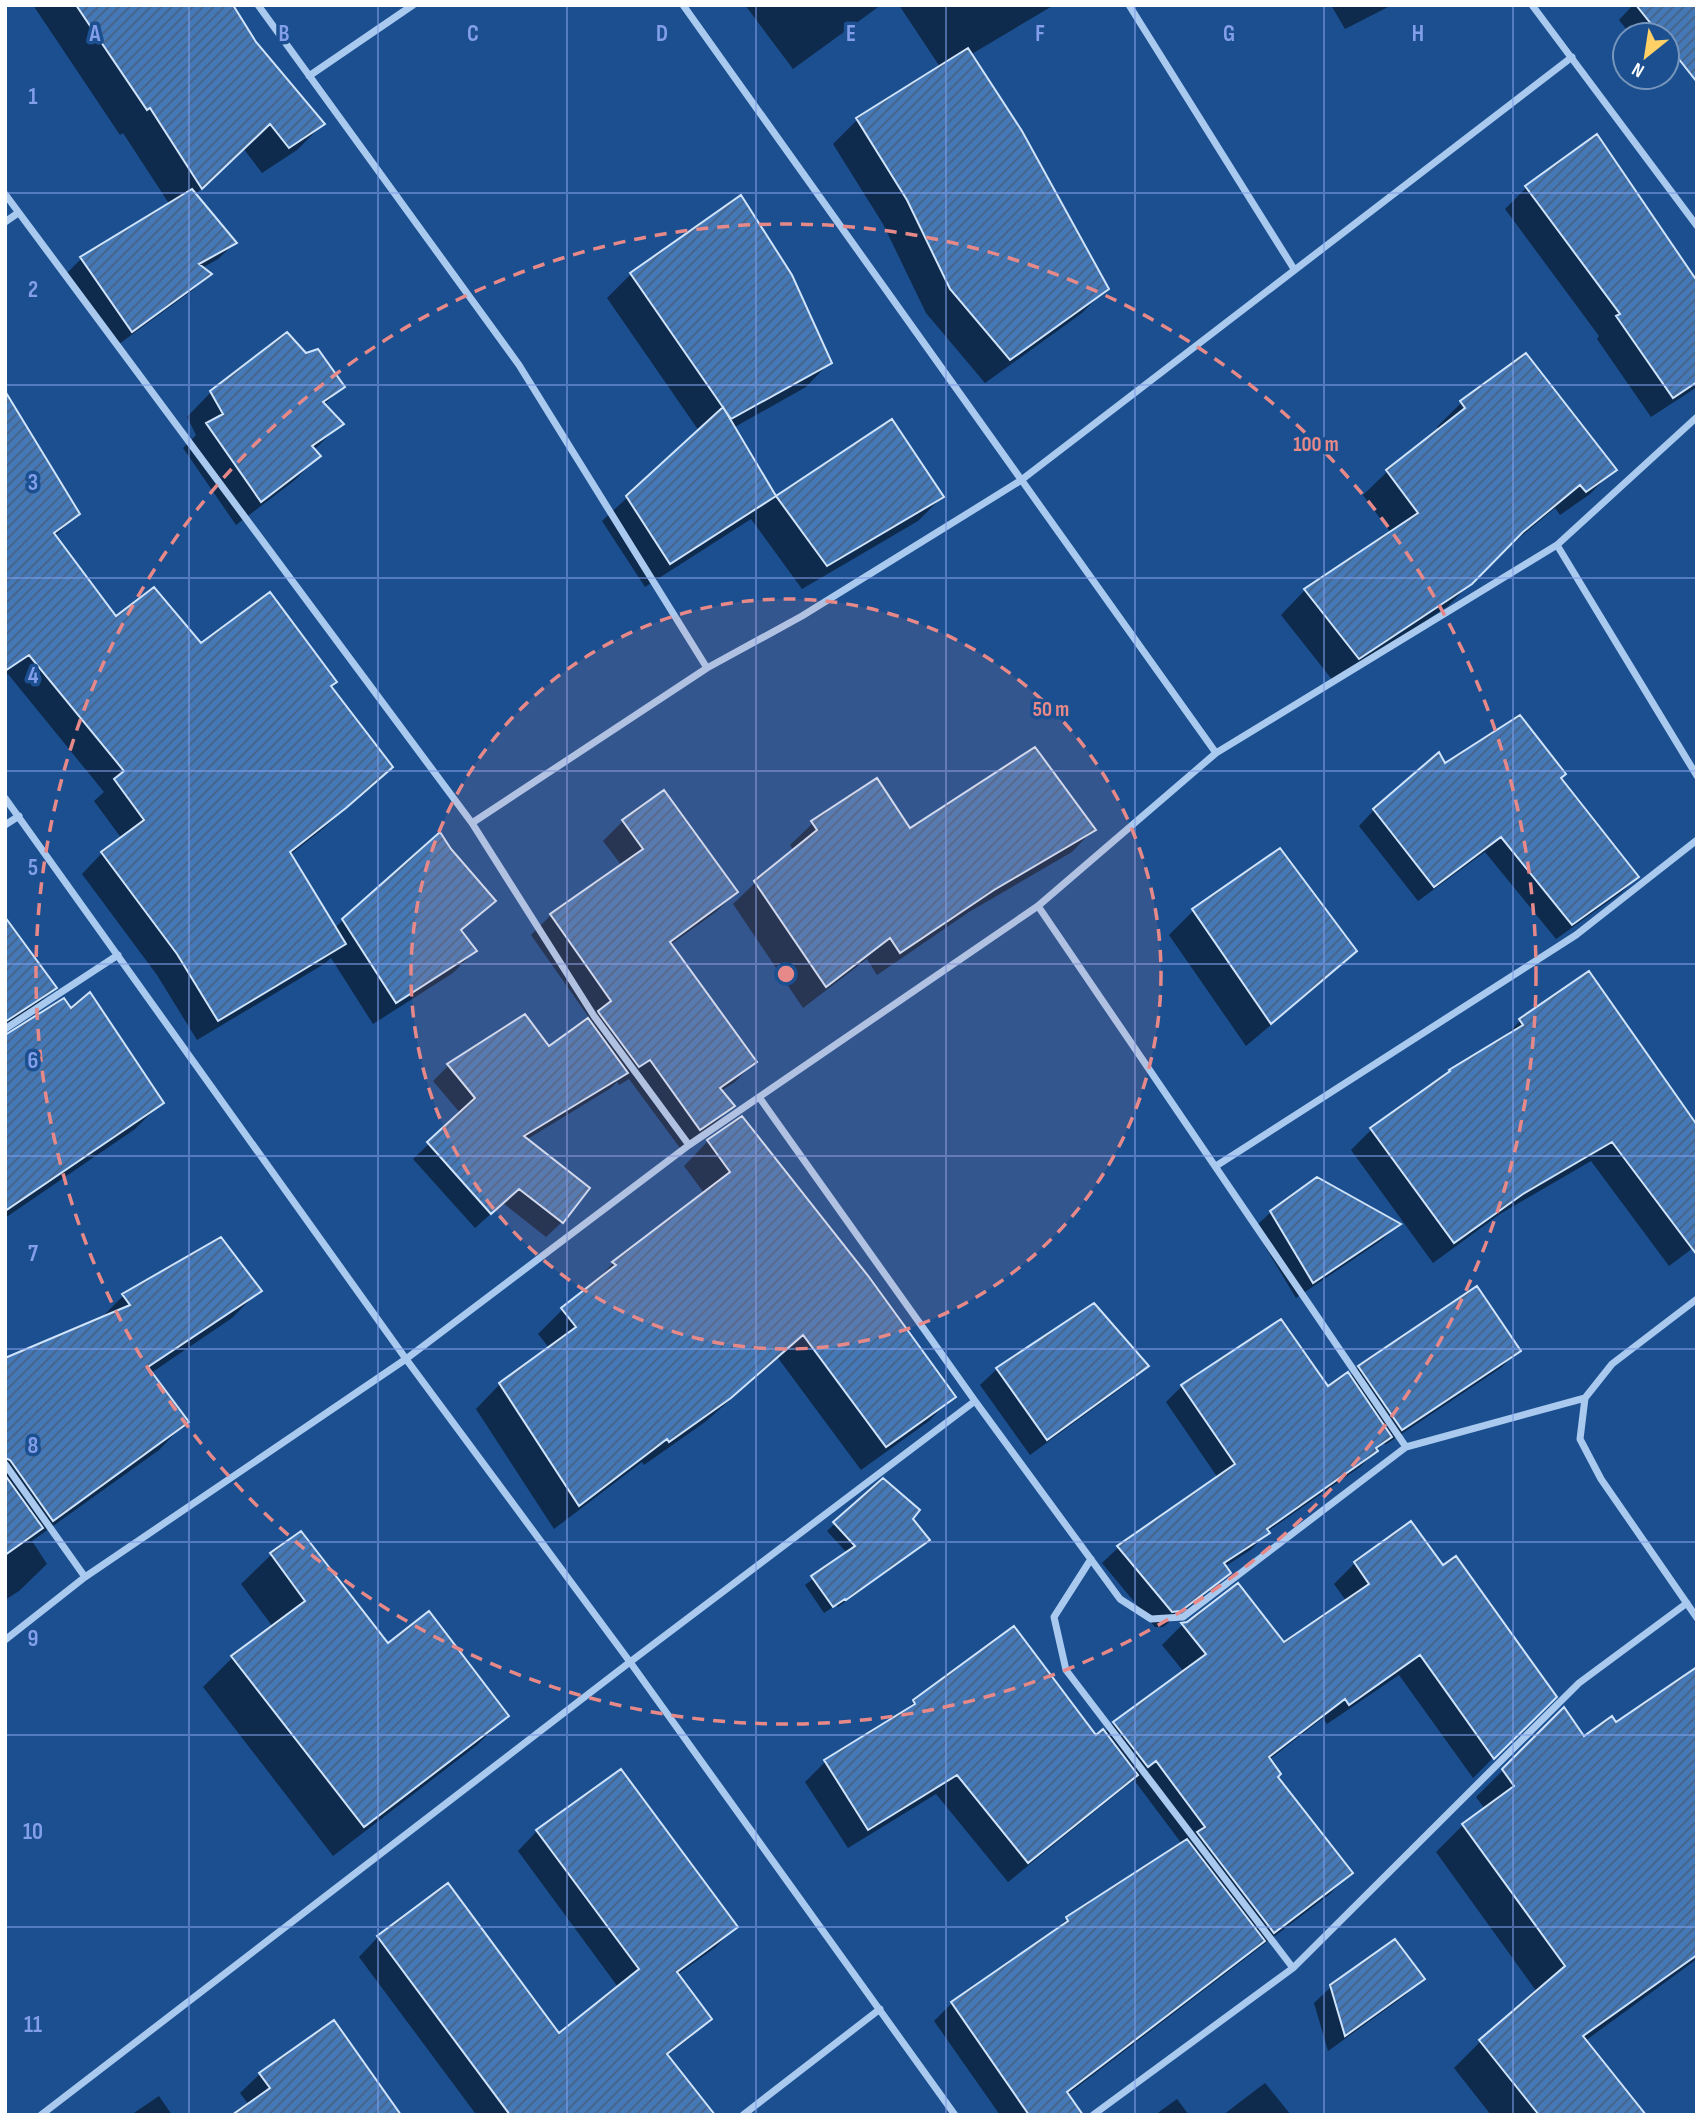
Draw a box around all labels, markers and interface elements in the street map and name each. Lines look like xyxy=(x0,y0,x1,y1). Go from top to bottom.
text: A xyxy=(89,20,102,48)
text: B xyxy=(279,20,290,48)
text: C xyxy=(467,20,479,48)
text: D xyxy=(656,20,668,48)
text: E xyxy=(846,20,856,48)
text: F xyxy=(1035,20,1045,48)
text: G xyxy=(1223,20,1235,48)
text: H xyxy=(1412,20,1424,48)
north arrow xyxy=(1611,21,1681,91)
text: N xyxy=(1628,57,1648,82)
text: 1 xyxy=(28,83,38,111)
text: 2 xyxy=(28,276,38,304)
text: 100 m xyxy=(1293,432,1339,457)
text: 3 xyxy=(28,469,38,497)
text: 4 xyxy=(28,662,39,690)
text: 50 m xyxy=(1033,697,1069,722)
text: 5 xyxy=(28,854,38,882)
centre of rings xyxy=(774,962,798,986)
text: 6 xyxy=(28,1047,38,1075)
text: 7 xyxy=(28,1240,38,1268)
text: 8 xyxy=(28,1432,39,1460)
text: 9 xyxy=(28,1625,38,1653)
text: 10 xyxy=(23,1818,43,1846)
text: 11 xyxy=(24,2011,42,2039)

